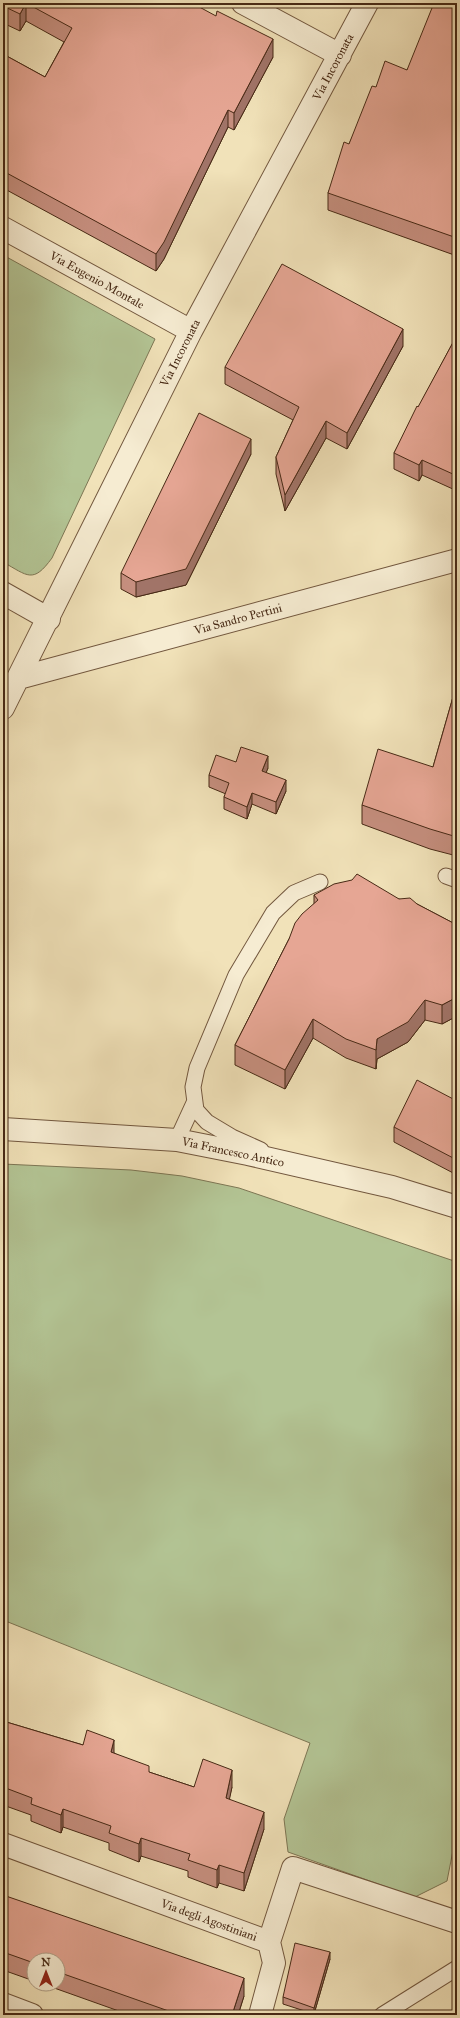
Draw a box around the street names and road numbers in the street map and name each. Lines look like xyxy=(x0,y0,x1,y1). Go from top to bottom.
street label: Via Incoronata xyxy=(309,30,357,104)
street label: Via Eugenio Montale xyxy=(46,248,147,313)
street label: Via Incoronata xyxy=(157,316,203,390)
street label: Via Sandro Pertini xyxy=(192,600,284,638)
street label: Via Francesco Antico xyxy=(180,1134,285,1170)
street label: Via degli Agostiniani xyxy=(158,1896,260,1945)

